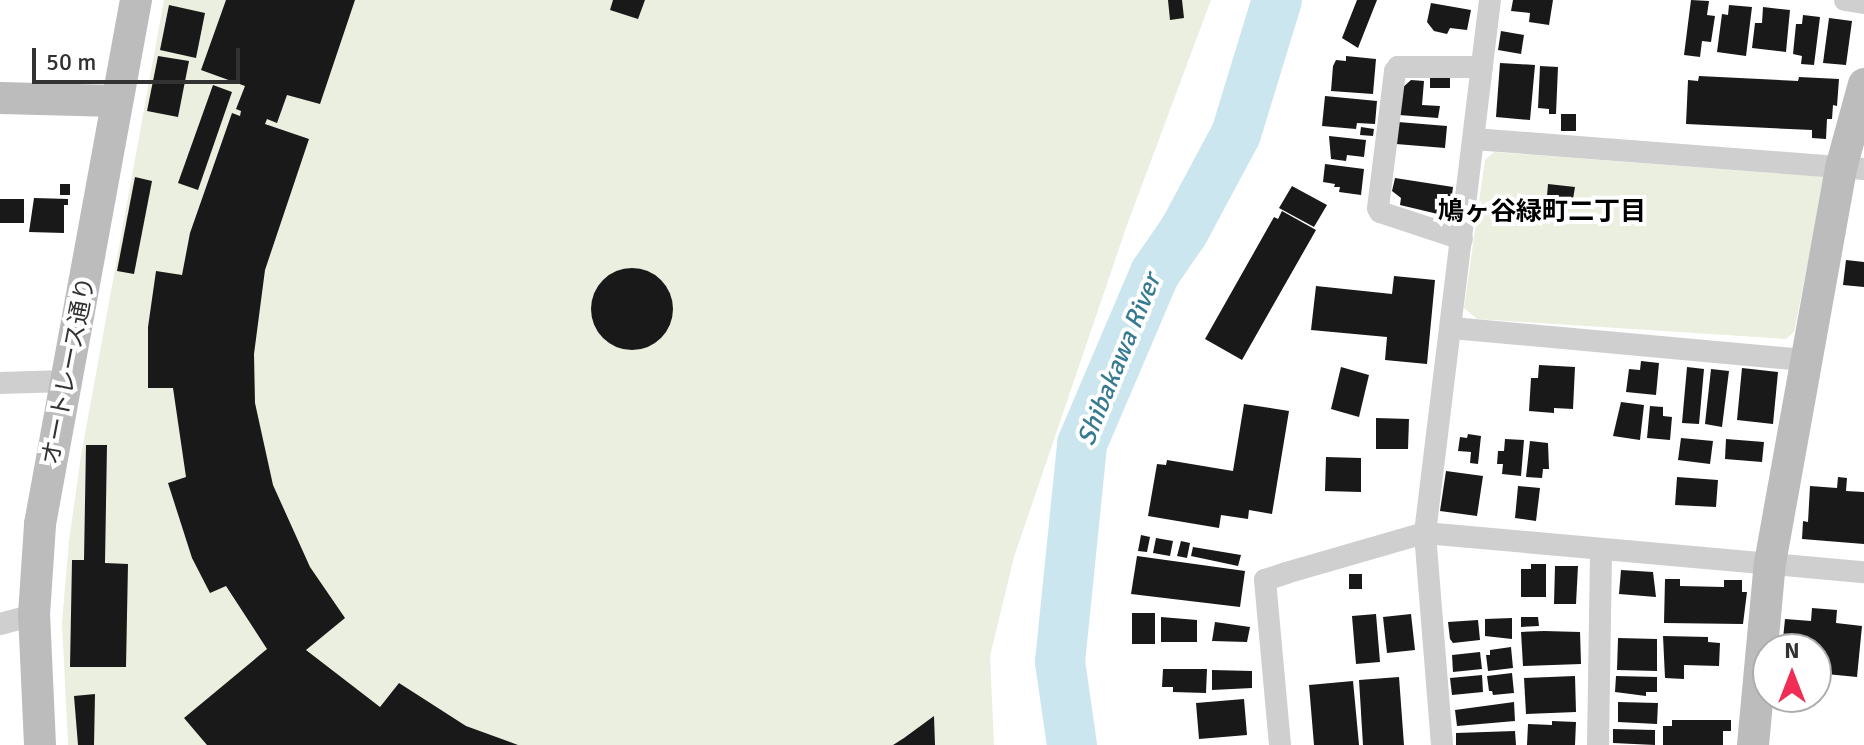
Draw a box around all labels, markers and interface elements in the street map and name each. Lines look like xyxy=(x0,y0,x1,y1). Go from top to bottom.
scale bar xyxy=(36,32,244,82)
text: 50 m xyxy=(46,47,96,77)
district label: 鳩ヶ谷緑町二丁目 xyxy=(1438,197,1646,229)
water label: Shibakawa River xyxy=(1071,270,1169,450)
street label: オートレース通り xyxy=(37,274,101,468)
north arrow xyxy=(1752,633,1832,713)
text: N xyxy=(1784,637,1800,664)

